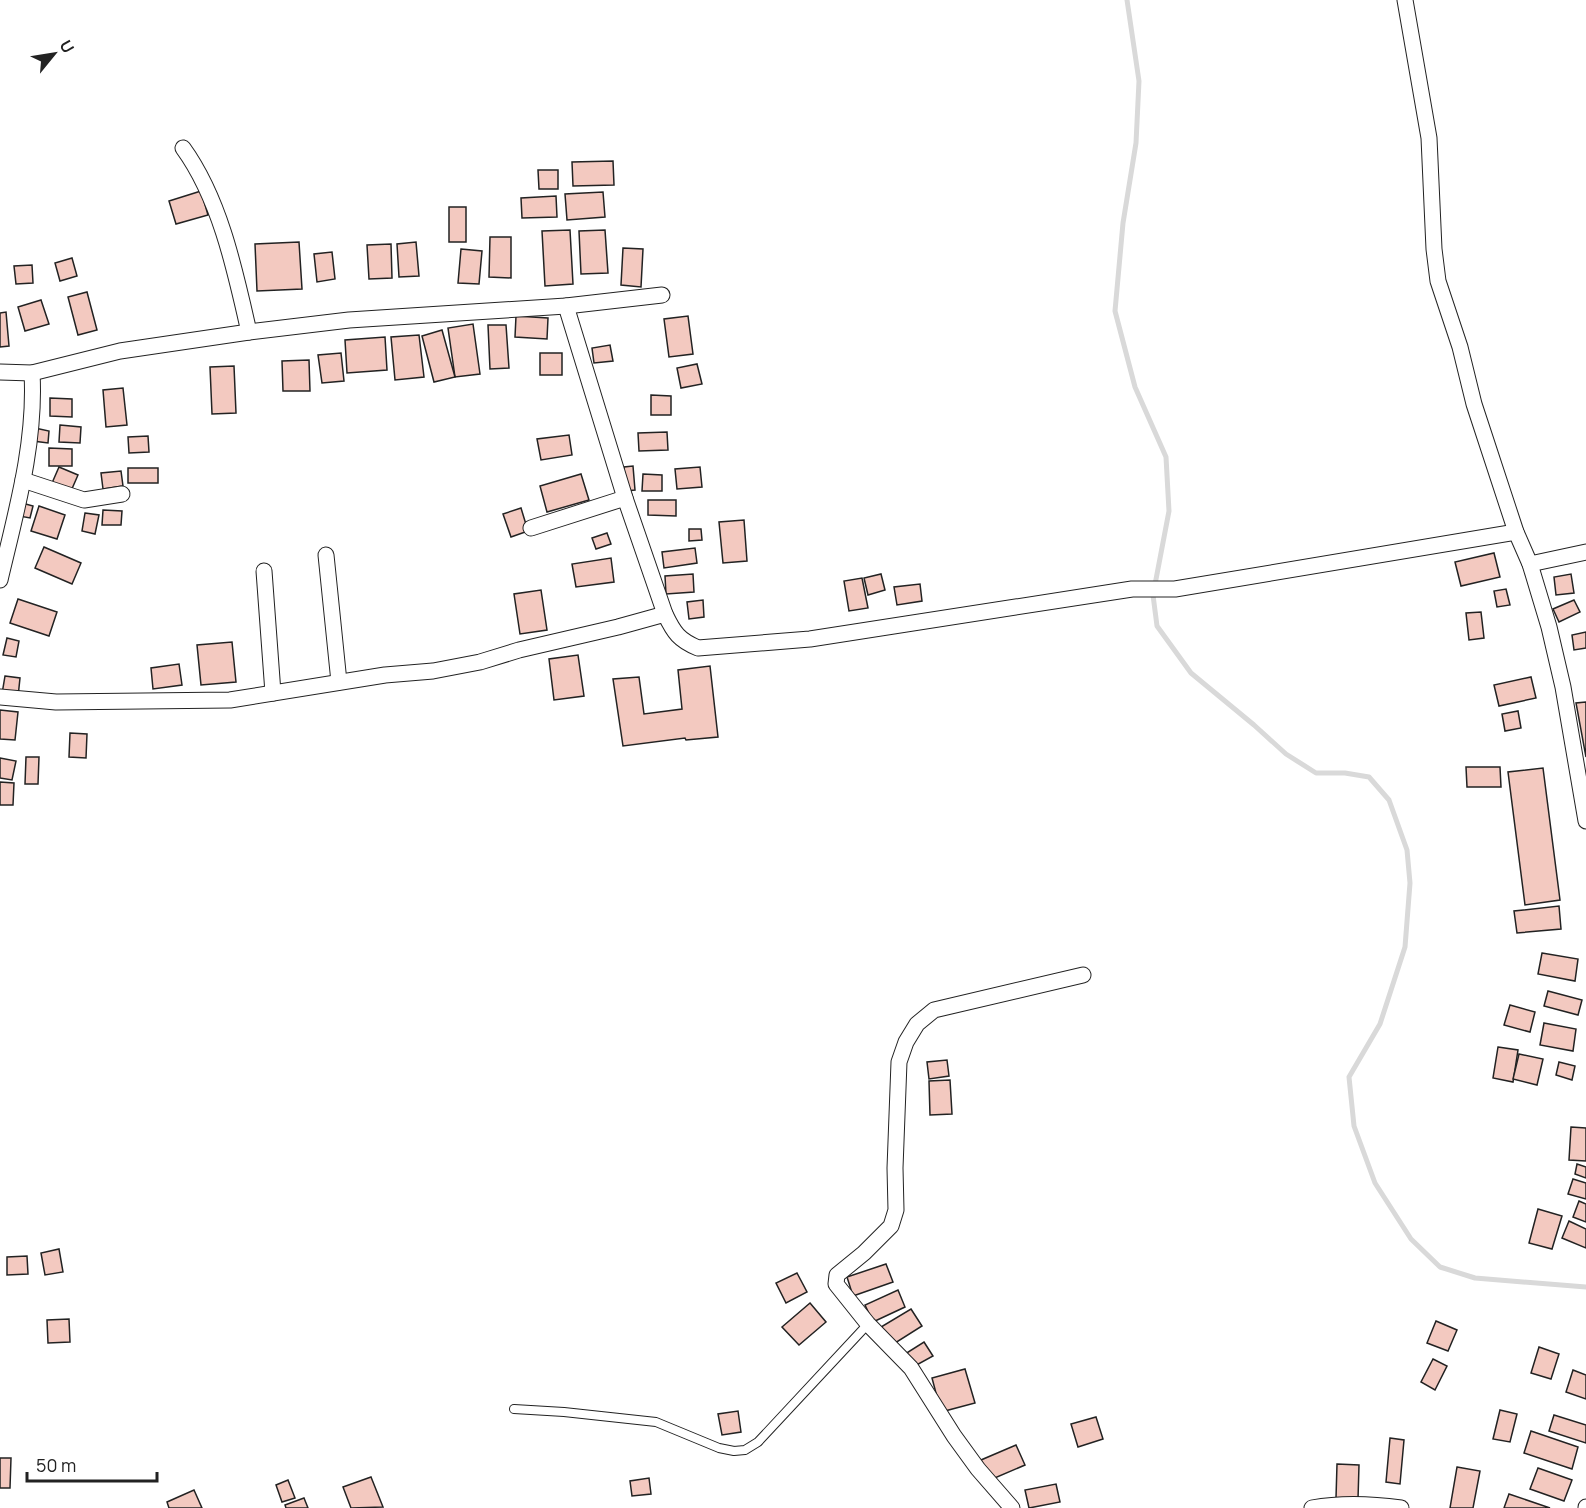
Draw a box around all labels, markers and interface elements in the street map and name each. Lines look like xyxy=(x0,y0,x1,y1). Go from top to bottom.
north arrow xyxy=(24,24,84,84)
text: U xyxy=(55,36,79,57)
scale bar xyxy=(27,1445,158,1483)
text: 50 m xyxy=(36,1453,76,1477)

